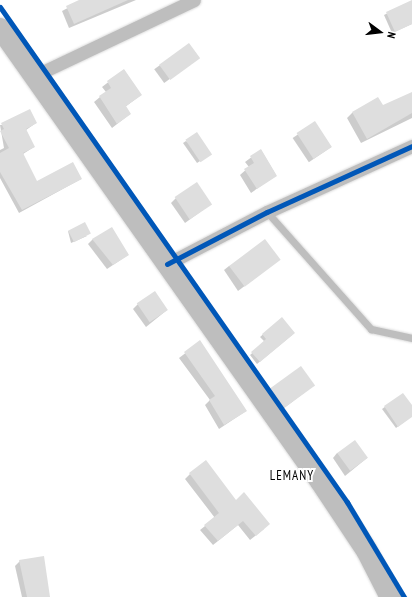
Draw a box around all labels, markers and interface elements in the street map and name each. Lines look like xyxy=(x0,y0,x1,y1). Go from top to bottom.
north arrow xyxy=(360,12,400,52)
text: N xyxy=(384,30,399,40)
district label: LEMANY xyxy=(270,468,314,484)

